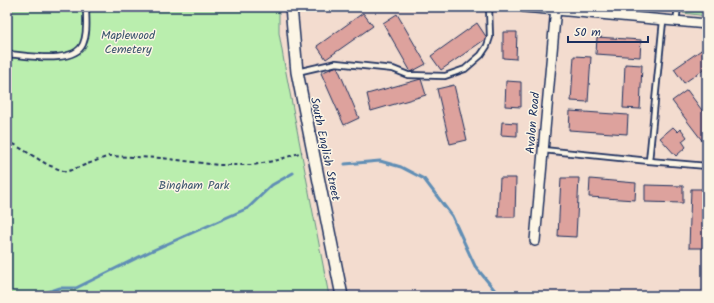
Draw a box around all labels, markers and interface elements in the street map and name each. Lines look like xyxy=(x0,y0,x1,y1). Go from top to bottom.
scale bar xyxy=(568,18,648,44)
text: 50 m xyxy=(574,23,601,42)
park label: Maplewood Cemetery xyxy=(101,26,156,59)
street label: Avalon Road xyxy=(521,90,545,155)
street label: South English Street xyxy=(305,96,345,203)
park label: Bingham Park xyxy=(159,176,230,195)

